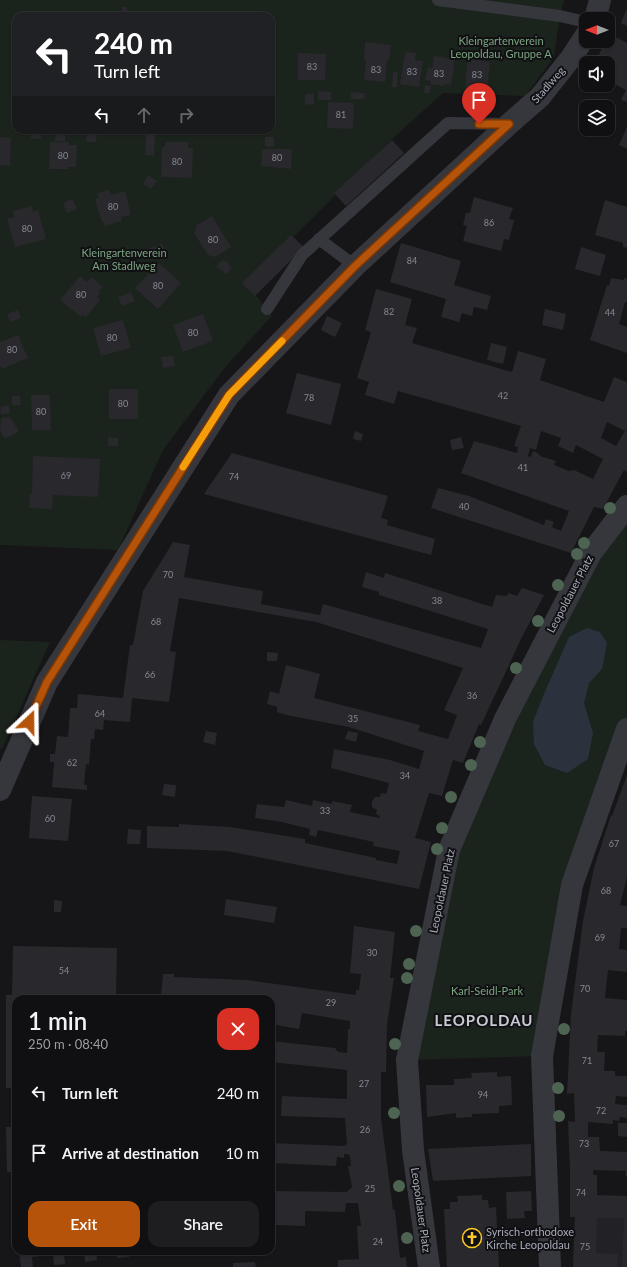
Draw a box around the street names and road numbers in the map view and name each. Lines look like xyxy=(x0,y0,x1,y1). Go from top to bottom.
street label: Stadlweg xyxy=(528,64,567,106)
street label: Leopoldauer Platz xyxy=(544,553,595,635)
street label: Leopoldauer Platz xyxy=(426,847,457,934)
street label: Leopoldauer Platz xyxy=(409,1166,434,1253)

